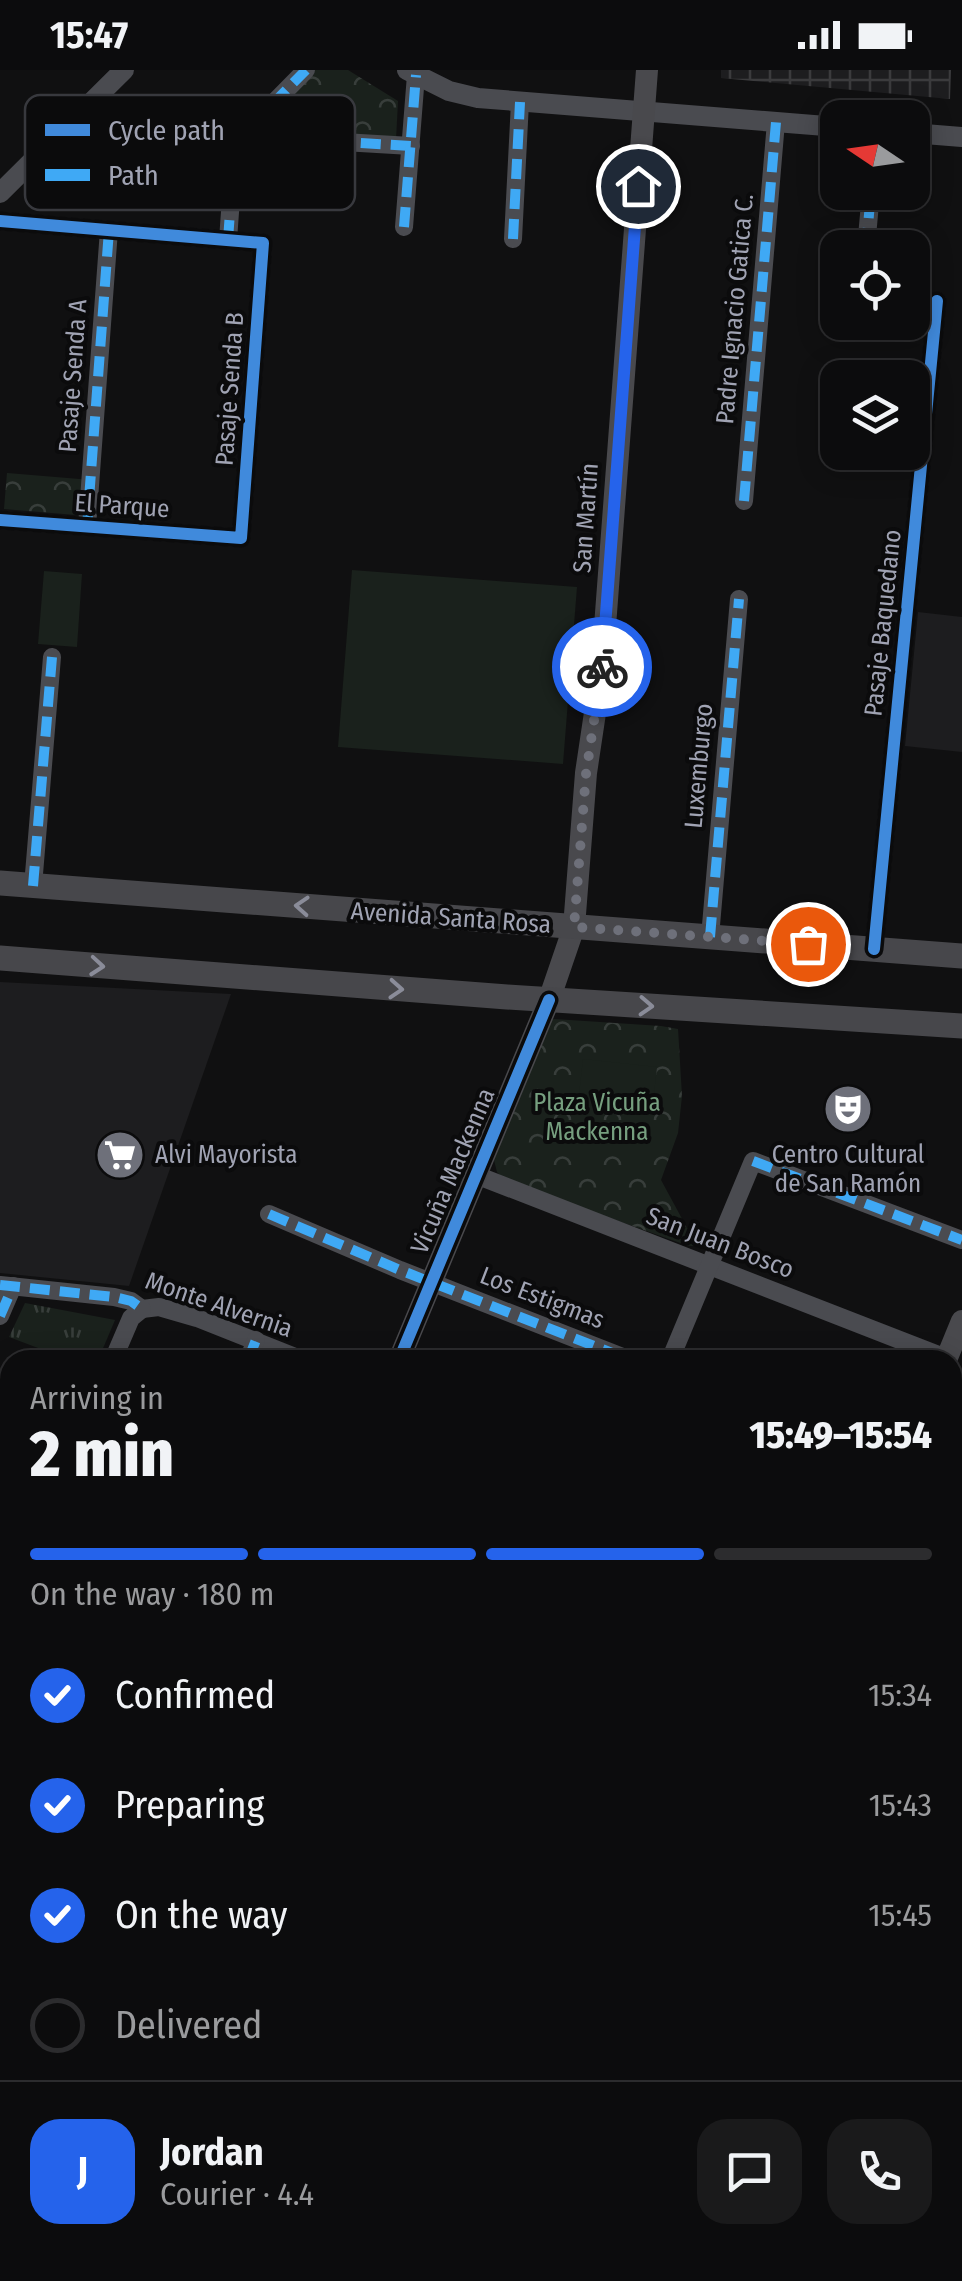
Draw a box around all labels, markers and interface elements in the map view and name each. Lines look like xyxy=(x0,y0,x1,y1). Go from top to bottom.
text: 15:47 xyxy=(50,12,128,58)
legend xyxy=(25,95,355,210)
north arrow xyxy=(820,100,930,210)
map controls xyxy=(820,100,930,470)
text: Cycle path xyxy=(108,114,225,147)
pin xyxy=(596,144,681,229)
text: Path xyxy=(108,159,159,192)
icon: home xyxy=(611,159,666,214)
street label: Padre Ignacio Gatica C. xyxy=(710,193,760,425)
button: locate xyxy=(820,230,930,340)
street label: Pasaje Senda A xyxy=(53,298,93,454)
street label: Pasaje Senda B xyxy=(210,311,250,467)
button: layers xyxy=(820,360,930,470)
street label: San Martín xyxy=(567,462,605,574)
street label: El Parque xyxy=(74,488,170,524)
street label: Pasaje Baquedano xyxy=(858,528,908,718)
courier xyxy=(552,617,652,717)
icon: bike xyxy=(575,640,630,695)
street label: Luxemburgo xyxy=(679,702,719,830)
one-way arrow xyxy=(294,896,310,918)
street label: Avenida Santa Rosa xyxy=(350,896,552,940)
pin xyxy=(766,902,851,987)
icon: bag xyxy=(781,917,836,972)
one-way arrow xyxy=(90,954,106,976)
one-way arrow xyxy=(388,978,404,999)
one-way arrow xyxy=(638,995,654,1016)
theatre icon: Centro Cultural de San Ramón xyxy=(822,1083,874,1135)
street label: Vicuña Mackenna xyxy=(405,1084,501,1258)
park label: Plaza Vicuña Mackenna xyxy=(533,1088,661,1147)
supermarket icon: Alvi Mayorista xyxy=(94,1129,146,1181)
place label: Alvi Mayorista xyxy=(155,1140,298,1170)
place label: Centro Cultural de San Ramón xyxy=(772,1140,925,1199)
street label: San Juan Bosco xyxy=(642,1201,798,1285)
street label: Los Estigmas xyxy=(476,1261,608,1335)
street label: Monte Alvernia xyxy=(142,1266,296,1344)
text: Arriving in xyxy=(30,1379,164,1417)
text: 15:49–15:54 xyxy=(750,1412,932,1458)
text: 2 min xyxy=(30,1415,174,1493)
text: On the way · 180 m xyxy=(30,1575,274,1613)
icon: check xyxy=(30,1668,85,1723)
text: Confirmed xyxy=(115,1672,275,1718)
text: 15:34 xyxy=(868,1676,932,1714)
icon: check xyxy=(30,1778,85,1833)
text: Preparing xyxy=(115,1782,264,1828)
text: 15:43 xyxy=(869,1786,932,1824)
icon: check xyxy=(30,1888,85,1943)
text: On the way xyxy=(115,1892,287,1938)
text: 15:45 xyxy=(868,1896,932,1934)
text: Delivered xyxy=(115,2002,262,2048)
button: chat xyxy=(697,2119,802,2224)
button: phone xyxy=(827,2119,932,2224)
text: Jordan xyxy=(160,2129,264,2175)
text: J xyxy=(77,2148,88,2194)
text: Courier · 4.4 xyxy=(160,2175,314,2213)

